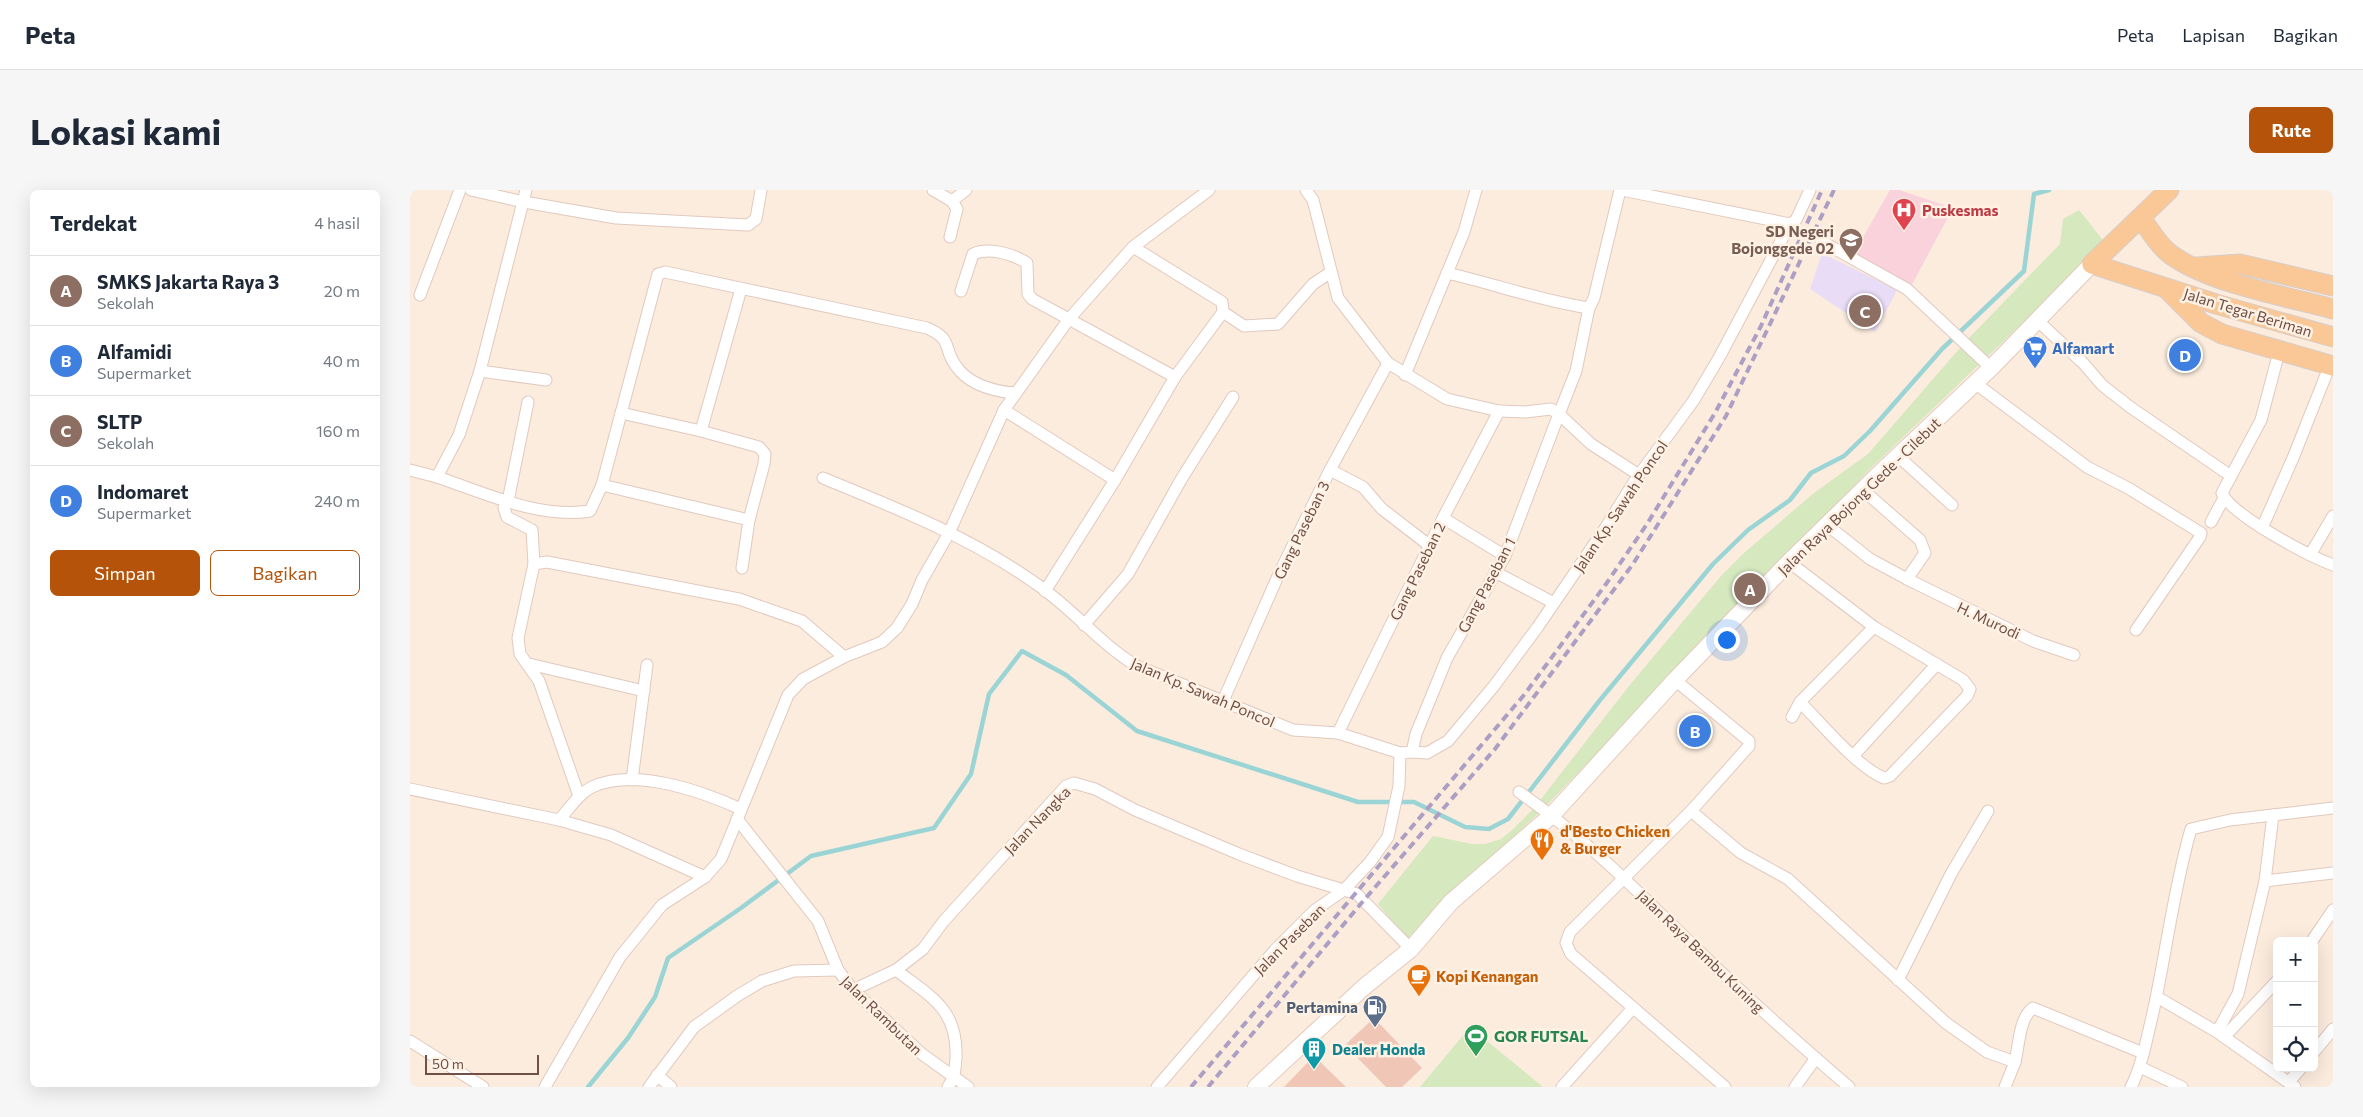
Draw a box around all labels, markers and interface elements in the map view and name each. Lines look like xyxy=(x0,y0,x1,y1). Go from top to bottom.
text: Peta xyxy=(25,20,76,49)
text: Peta xyxy=(2117,24,2154,46)
text: Lapisan xyxy=(2182,24,2245,46)
text: Bagikan xyxy=(2273,24,2338,46)
button: Rute xyxy=(2249,107,2333,153)
text: Lokasi kami xyxy=(30,109,221,152)
hospital icon: Puskesmas xyxy=(1891,197,1917,231)
place label: Puskesmas xyxy=(1922,201,1998,219)
text: Terdekat xyxy=(50,210,137,235)
text: 4 hasil xyxy=(314,213,360,232)
place label: SD Negeri Bojonggede 02 xyxy=(1731,222,1834,257)
school or university icon: SD Negeri Bojonggede 02 xyxy=(1838,227,1864,261)
text: SMKS Jakarta Raya 3 xyxy=(97,270,279,293)
text: A xyxy=(60,281,72,300)
text: 20 m xyxy=(324,281,360,300)
street label: Jalan Tegar Beriman xyxy=(2182,284,2314,340)
pin: C xyxy=(1849,292,1881,330)
text: Sekolah xyxy=(97,293,154,312)
supermarket icon: Alfamart xyxy=(2022,335,2048,369)
pin: D xyxy=(2169,336,2201,374)
place label: Alfamart xyxy=(2052,339,2114,357)
text: Alfamidi xyxy=(97,340,172,363)
text: B xyxy=(61,351,71,370)
text: 40 m xyxy=(323,351,360,370)
text: Supermarket xyxy=(97,363,192,382)
text: SLTP xyxy=(97,410,142,433)
street label: Jalan Raya Bojong Gede - Cilebut xyxy=(1774,413,1944,579)
text: C xyxy=(61,421,71,440)
text: 160 m xyxy=(316,421,360,440)
text: Sekolah xyxy=(97,433,154,452)
street label: Jalan Kp. Sawah Poncol xyxy=(1569,437,1671,575)
street label: Gang Paseban 3 xyxy=(1269,478,1333,582)
text: Indomaret xyxy=(97,480,189,503)
text: D xyxy=(60,491,72,510)
text: 240 m xyxy=(314,491,360,510)
text: Supermarket xyxy=(97,503,192,522)
street label: Gang Paseban 2 xyxy=(1385,519,1449,623)
street label: Gang Paseban 1 xyxy=(1453,534,1519,636)
button: Simpan xyxy=(50,550,200,596)
button: Bagikan xyxy=(210,550,360,596)
pin: A xyxy=(1734,570,1766,608)
street label: H. Murodi xyxy=(1955,598,2023,642)
your location xyxy=(1714,627,1740,653)
street label: Jalan Kp. Sawah Poncol xyxy=(1128,653,1278,731)
pin: B xyxy=(1679,712,1711,750)
street label: Jalan Nangka xyxy=(1000,782,1074,858)
place label: d'Besto Chicken & Burger xyxy=(1560,822,1670,857)
restaurant icon: d'Besto Chicken & Burger xyxy=(1529,827,1555,861)
street label: Jalan Raya Bambu Kuning xyxy=(1634,886,1768,1016)
street label: Jalan Paseban xyxy=(1250,900,1328,978)
map controls xyxy=(2273,937,2318,1072)
button: + xyxy=(2273,937,2318,982)
cafe icon: Kopi Kenangan xyxy=(1406,963,1432,997)
place label: Kopi Kenangan xyxy=(1436,967,1539,985)
street label: Jalan Rambutan xyxy=(838,972,926,1058)
button: − xyxy=(2273,982,2318,1027)
fuel station icon: Pertamina xyxy=(1362,994,1388,1028)
place label: Pertamina xyxy=(1286,998,1358,1016)
sports icon: GOR FUTSAL xyxy=(1463,1023,1489,1057)
place label: GOR FUTSAL xyxy=(1494,1027,1588,1045)
button: locate xyxy=(2273,1027,2318,1072)
building icon: Dealer Honda xyxy=(1301,1036,1327,1070)
place label: Dealer Honda xyxy=(1332,1040,1426,1058)
scale bar xyxy=(425,1052,539,1075)
text: 50 m xyxy=(432,1055,464,1072)

